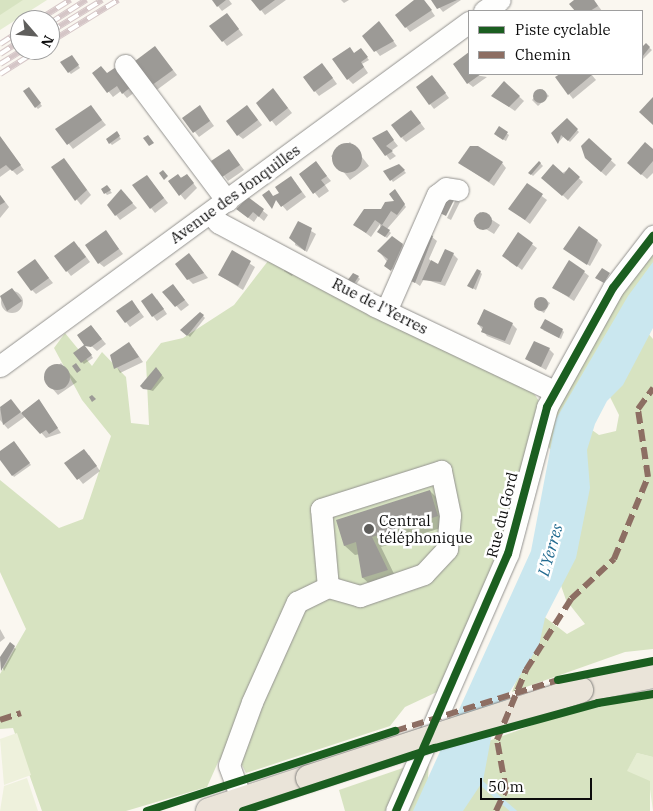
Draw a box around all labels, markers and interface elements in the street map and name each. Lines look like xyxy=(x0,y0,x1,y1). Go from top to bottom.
north arrow xyxy=(10,10,60,60)
legend xyxy=(468,10,643,75)
text: Piste cyclable xyxy=(515,20,611,39)
text: N xyxy=(37,32,58,50)
text: Chemin xyxy=(515,45,571,64)
street label: Avenue des Jonquilles xyxy=(167,141,303,247)
street label: Rue de l'Yerres xyxy=(329,274,431,338)
street label: Rue du Gord xyxy=(483,470,521,560)
place label: Central téléphonique xyxy=(379,511,472,546)
water label: L'Yerres xyxy=(533,522,567,578)
marker: Central téléphonique xyxy=(363,523,375,535)
scale bar xyxy=(483,768,596,800)
text: 50 m xyxy=(488,777,524,796)

